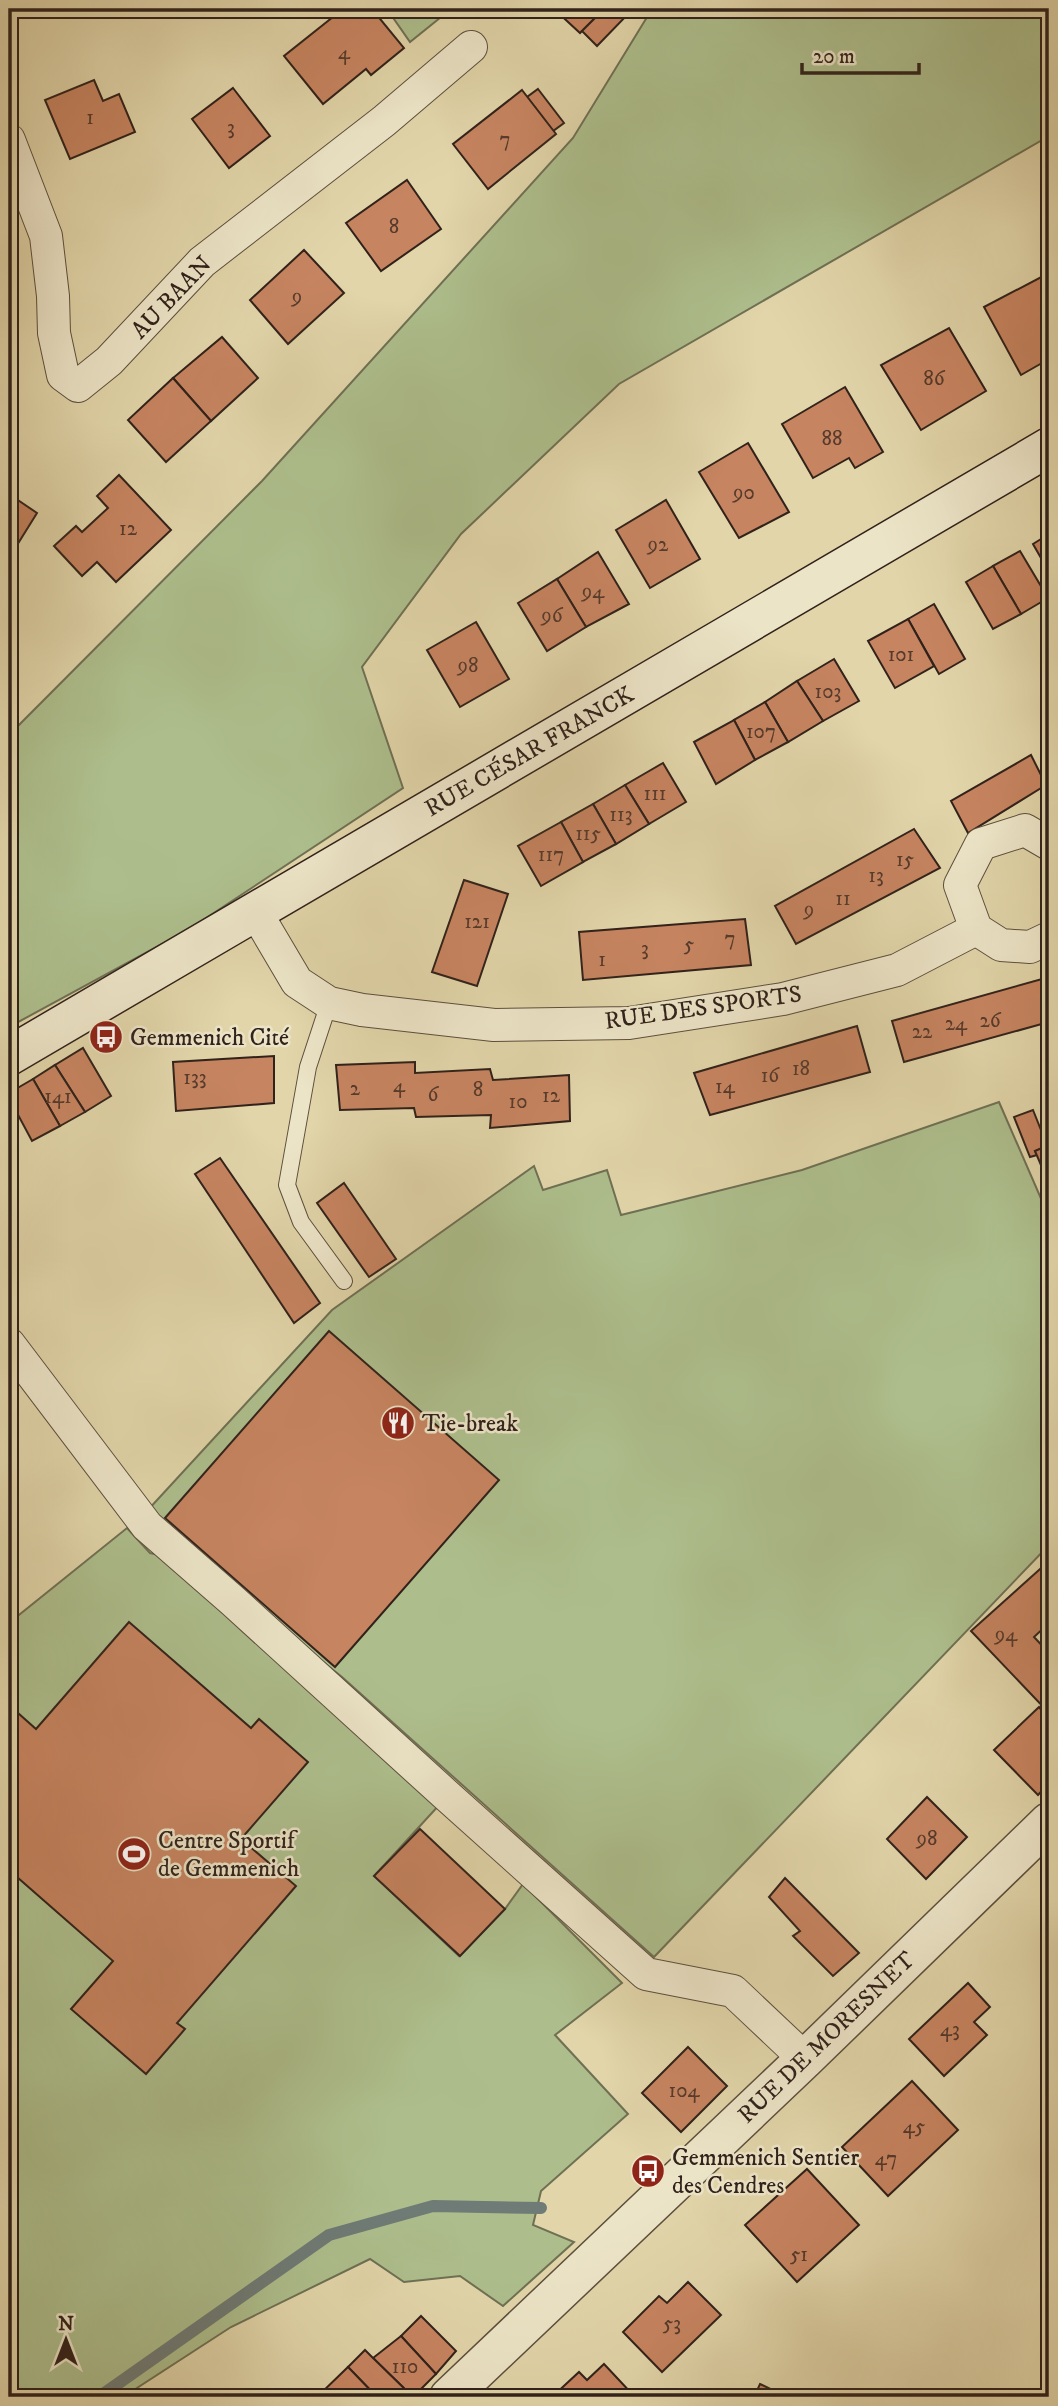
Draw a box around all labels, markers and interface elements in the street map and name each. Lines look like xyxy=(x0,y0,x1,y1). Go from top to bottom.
scale bar xyxy=(802,32,920,76)
house number: 4 xyxy=(338,40,351,66)
text: 20 m xyxy=(813,44,855,70)
house number: 1 xyxy=(86,105,94,131)
house number: 3 xyxy=(227,115,235,141)
house number: 7 xyxy=(499,127,511,153)
house number: 8 xyxy=(389,214,399,240)
street label: AU BAAN xyxy=(125,250,219,346)
house number: 9 xyxy=(291,284,302,310)
house number: 86 xyxy=(923,366,946,392)
house number: 88 xyxy=(821,426,843,452)
house number: 90 xyxy=(732,480,755,506)
house number: 12 xyxy=(119,516,138,542)
house number: 92 xyxy=(647,532,669,558)
house number: 94 xyxy=(581,579,605,605)
house number: 96 xyxy=(540,603,564,629)
house number: 101 xyxy=(888,642,914,668)
house number: 98 xyxy=(457,653,479,679)
house number: 103 xyxy=(815,679,841,705)
street label: RUE CÉSAR FRANCK xyxy=(420,680,639,824)
house number: 107 xyxy=(746,719,776,745)
house number: 111 xyxy=(643,781,667,807)
house number: 113 xyxy=(609,802,633,828)
house number: 115 xyxy=(575,821,601,847)
house number: 117 xyxy=(538,842,564,868)
house number: 15 xyxy=(896,847,914,873)
house number: 13 xyxy=(868,863,884,889)
house number: 11 xyxy=(835,886,851,912)
house number: 9 xyxy=(803,897,814,923)
house number: 121 xyxy=(464,909,490,935)
house number: 7 xyxy=(724,926,736,952)
house number: 5 xyxy=(684,932,694,958)
house number: 3 xyxy=(641,936,649,962)
house number: 1 xyxy=(598,947,606,973)
street label: RUE DES SPORTS xyxy=(603,979,804,1037)
house number: 26 xyxy=(979,1008,1002,1034)
house number: 24 xyxy=(945,1011,968,1037)
bus stop icon: Gemmenich Cité xyxy=(87,1018,125,1056)
house number: 22 xyxy=(912,1019,933,1045)
place label: Gemmenich Cité xyxy=(130,1023,289,1053)
house number: 18 xyxy=(792,1056,810,1082)
house number: 16 xyxy=(761,1063,780,1089)
house number: 133 xyxy=(183,1065,207,1091)
house number: 4 xyxy=(393,1073,406,1099)
house number: 14 xyxy=(715,1074,736,1100)
house number: 2 xyxy=(350,1076,361,1102)
house number: 8 xyxy=(473,1077,483,1103)
house number: 6 xyxy=(428,1082,440,1108)
house number: 12 xyxy=(542,1083,561,1109)
house number: 141 xyxy=(44,1084,72,1110)
house number: 10 xyxy=(509,1089,527,1115)
restaurant icon: Tie-break xyxy=(379,1404,417,1442)
place label: Tie-break xyxy=(422,1409,518,1439)
house number: 94 xyxy=(994,1622,1018,1648)
place label: Centre Sportif de Gemmenich xyxy=(158,1826,300,1884)
house number: 98 xyxy=(916,1826,938,1852)
sports icon: Centre Sportif de Gemmenich xyxy=(115,1835,153,1873)
street label: RUE DE MORESNET xyxy=(732,1945,922,2130)
house number: 43 xyxy=(940,2017,960,2043)
house number: 104 xyxy=(669,2078,700,2104)
house number: 45 xyxy=(903,2114,925,2140)
place label: Gemmenich Sentier des Cendres xyxy=(672,2143,859,2201)
house number: 47 xyxy=(875,2146,897,2172)
bus stop icon: Gemmenich Sentier des Cendres xyxy=(629,2152,667,2190)
house number: 51 xyxy=(790,2242,808,2268)
north arrow xyxy=(32,2304,102,2374)
house number: 53 xyxy=(663,2311,681,2337)
text: N xyxy=(58,2313,74,2336)
house number: 110 xyxy=(392,2354,418,2380)

